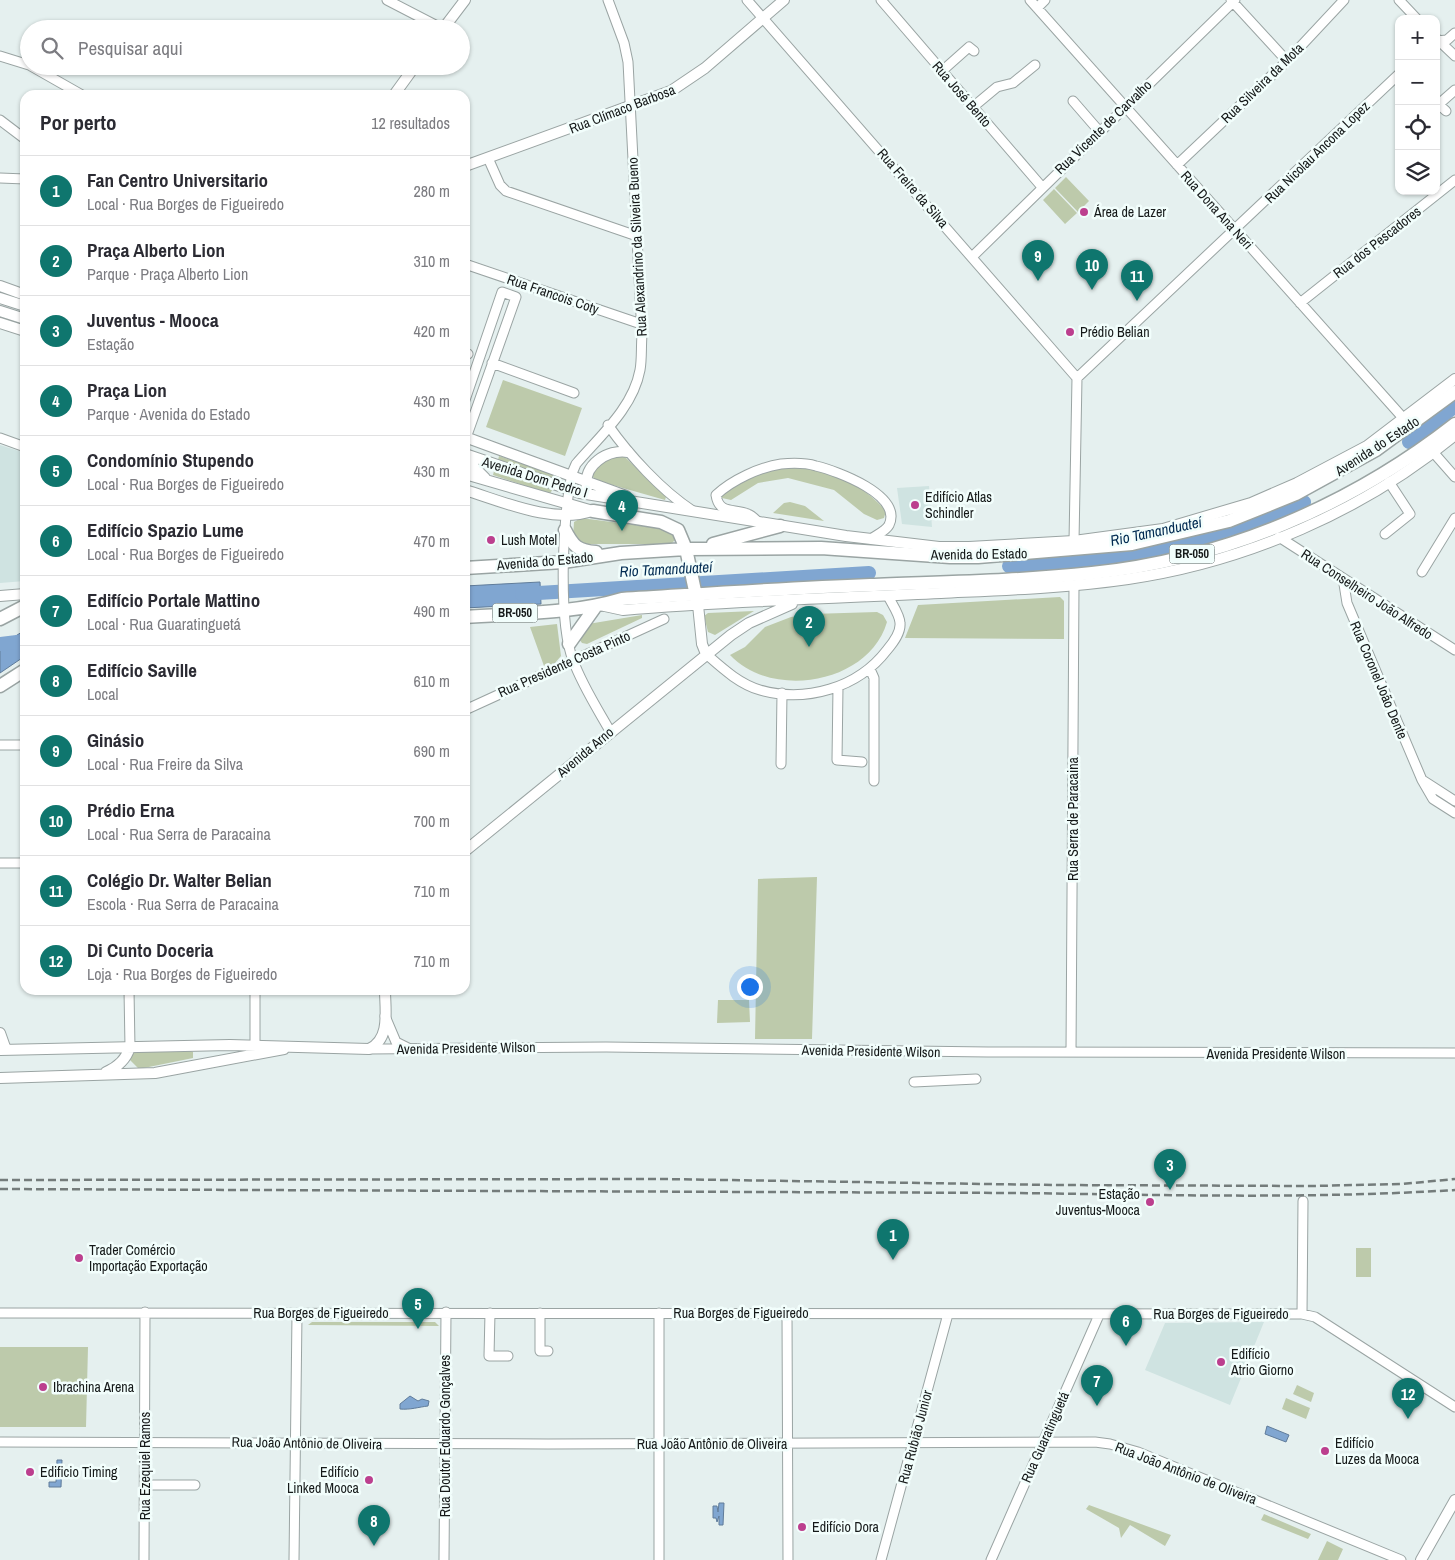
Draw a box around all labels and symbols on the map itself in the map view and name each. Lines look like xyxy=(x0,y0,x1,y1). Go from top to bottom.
street label: Rua Silveira da Mota xyxy=(1217,39,1307,127)
street label: Rua José Bento xyxy=(928,57,996,131)
street label: Rua Vicente de Carvalho xyxy=(1051,76,1155,178)
street label: Rua Clímaco Barbosa xyxy=(566,80,678,138)
street label: Rua Nicolau Ancona Lopez xyxy=(1261,97,1373,207)
street label: Rua Freire da Silva xyxy=(874,145,953,232)
street label: Rua Alexandrino da Silveira Bueno xyxy=(623,157,651,337)
street label: Rua Dona Ana Neri xyxy=(1177,167,1257,253)
street label: Rua dos Pescadores xyxy=(1329,202,1425,282)
place label: Área de Lazer xyxy=(1093,203,1166,221)
marker: Área de Lazer xyxy=(1078,206,1090,218)
pin: 9 xyxy=(1022,240,1054,281)
pin: 10 xyxy=(1076,249,1108,290)
pin: 11 xyxy=(1121,260,1153,301)
street label: Rua Francois Coty xyxy=(505,270,601,318)
place label: Prédio Belian xyxy=(1080,323,1150,341)
marker: Prédio Belian xyxy=(1064,326,1076,338)
street label: Avenida do Estado xyxy=(1331,412,1423,480)
street label: Avenida Dom Pedro I xyxy=(479,452,590,502)
place label: Edifício Atlas Schindler xyxy=(925,488,992,522)
pin: 4 xyxy=(606,490,638,531)
marker: Edifício Atlas Schindler xyxy=(909,499,921,511)
water label: Rio Tamanduateí xyxy=(1108,511,1205,551)
place label: Lush Motel xyxy=(501,531,557,549)
marker: Lush Motel xyxy=(485,534,497,546)
street label: Avenida do Estado xyxy=(929,544,1028,564)
road number: BR-050 xyxy=(1170,544,1214,564)
street label: Rua Conselheiro João Alfredo xyxy=(1298,545,1436,643)
street label: Avenida do Estado xyxy=(495,548,594,574)
water label: Rio Tamanduateí xyxy=(619,556,715,582)
road number: BR-050 xyxy=(492,604,538,622)
pin: 2 xyxy=(793,606,825,647)
street label: Rua Coronel João Dente xyxy=(1346,618,1412,742)
street label: Rua Presidente Costa Pinto xyxy=(495,627,633,701)
street label: Avenida Arno xyxy=(552,723,617,782)
street label: Rua Serra de Paracaina xyxy=(1064,756,1082,881)
your location xyxy=(737,974,763,1000)
street label: Avenida Presidente Wilson xyxy=(395,1038,536,1058)
street label: Avenida Presidente Wilson xyxy=(800,1041,941,1061)
street label: Avenida Presidente Wilson xyxy=(1206,1045,1345,1063)
pin: 3 xyxy=(1154,1149,1186,1190)
place label: Estação Juventus-Mooca xyxy=(1056,1185,1141,1219)
marker: Estação Juventus-Mooca xyxy=(1144,1196,1156,1208)
pin: 1 xyxy=(877,1219,909,1260)
place label: Trader Comércio Importação Exportação xyxy=(89,1241,208,1275)
marker: Trader Comércio Importação Exportação xyxy=(73,1252,85,1264)
pin: 5 xyxy=(402,1288,434,1329)
street label: Rua Borges de Figueiredo xyxy=(253,1304,389,1322)
street label: Rua Borges de Figueiredo xyxy=(673,1304,809,1322)
pin: 6 xyxy=(1110,1305,1142,1346)
street label: Rua Borges de Figueiredo xyxy=(1153,1305,1289,1323)
place label: Edifício Atrio Giorno xyxy=(1230,1345,1294,1379)
street label: Rua Doutor Eduardo Gonçalves xyxy=(436,1354,454,1517)
marker: Edifício Atrio Giorno xyxy=(1215,1356,1227,1368)
pin: 7 xyxy=(1081,1365,1113,1406)
place label: Ibrachina Arena xyxy=(53,1378,135,1396)
pin: 12 xyxy=(1392,1378,1424,1419)
marker: Ibrachina Arena xyxy=(37,1381,49,1393)
street label: Rua Rubião Junior xyxy=(894,1388,936,1486)
street label: Rua Guaratinguetá xyxy=(1017,1388,1073,1485)
street label: Rua Ezequiel Ramos xyxy=(136,1412,154,1520)
street label: Rua João Antônio de Oliveira xyxy=(232,1433,383,1453)
place label: Edifício Luzes da Mooca xyxy=(1335,1434,1420,1468)
street label: Rua João Antônio de Oliveira xyxy=(637,1435,788,1453)
street label: Rua João Antônio de Oliveira xyxy=(1112,1438,1260,1509)
marker: Edifício Luzes da Mooca xyxy=(1319,1445,1331,1457)
place label: Edificio Timing xyxy=(40,1463,118,1481)
place label: Edifício Linked Mooca xyxy=(287,1463,360,1497)
marker: Edificio Timing xyxy=(24,1466,36,1478)
marker: Edifício Linked Mooca xyxy=(363,1474,375,1486)
pin: 8 xyxy=(358,1505,390,1546)
place label: Edifício Dora xyxy=(812,1518,880,1536)
marker: Edifício Dora xyxy=(796,1521,808,1533)

